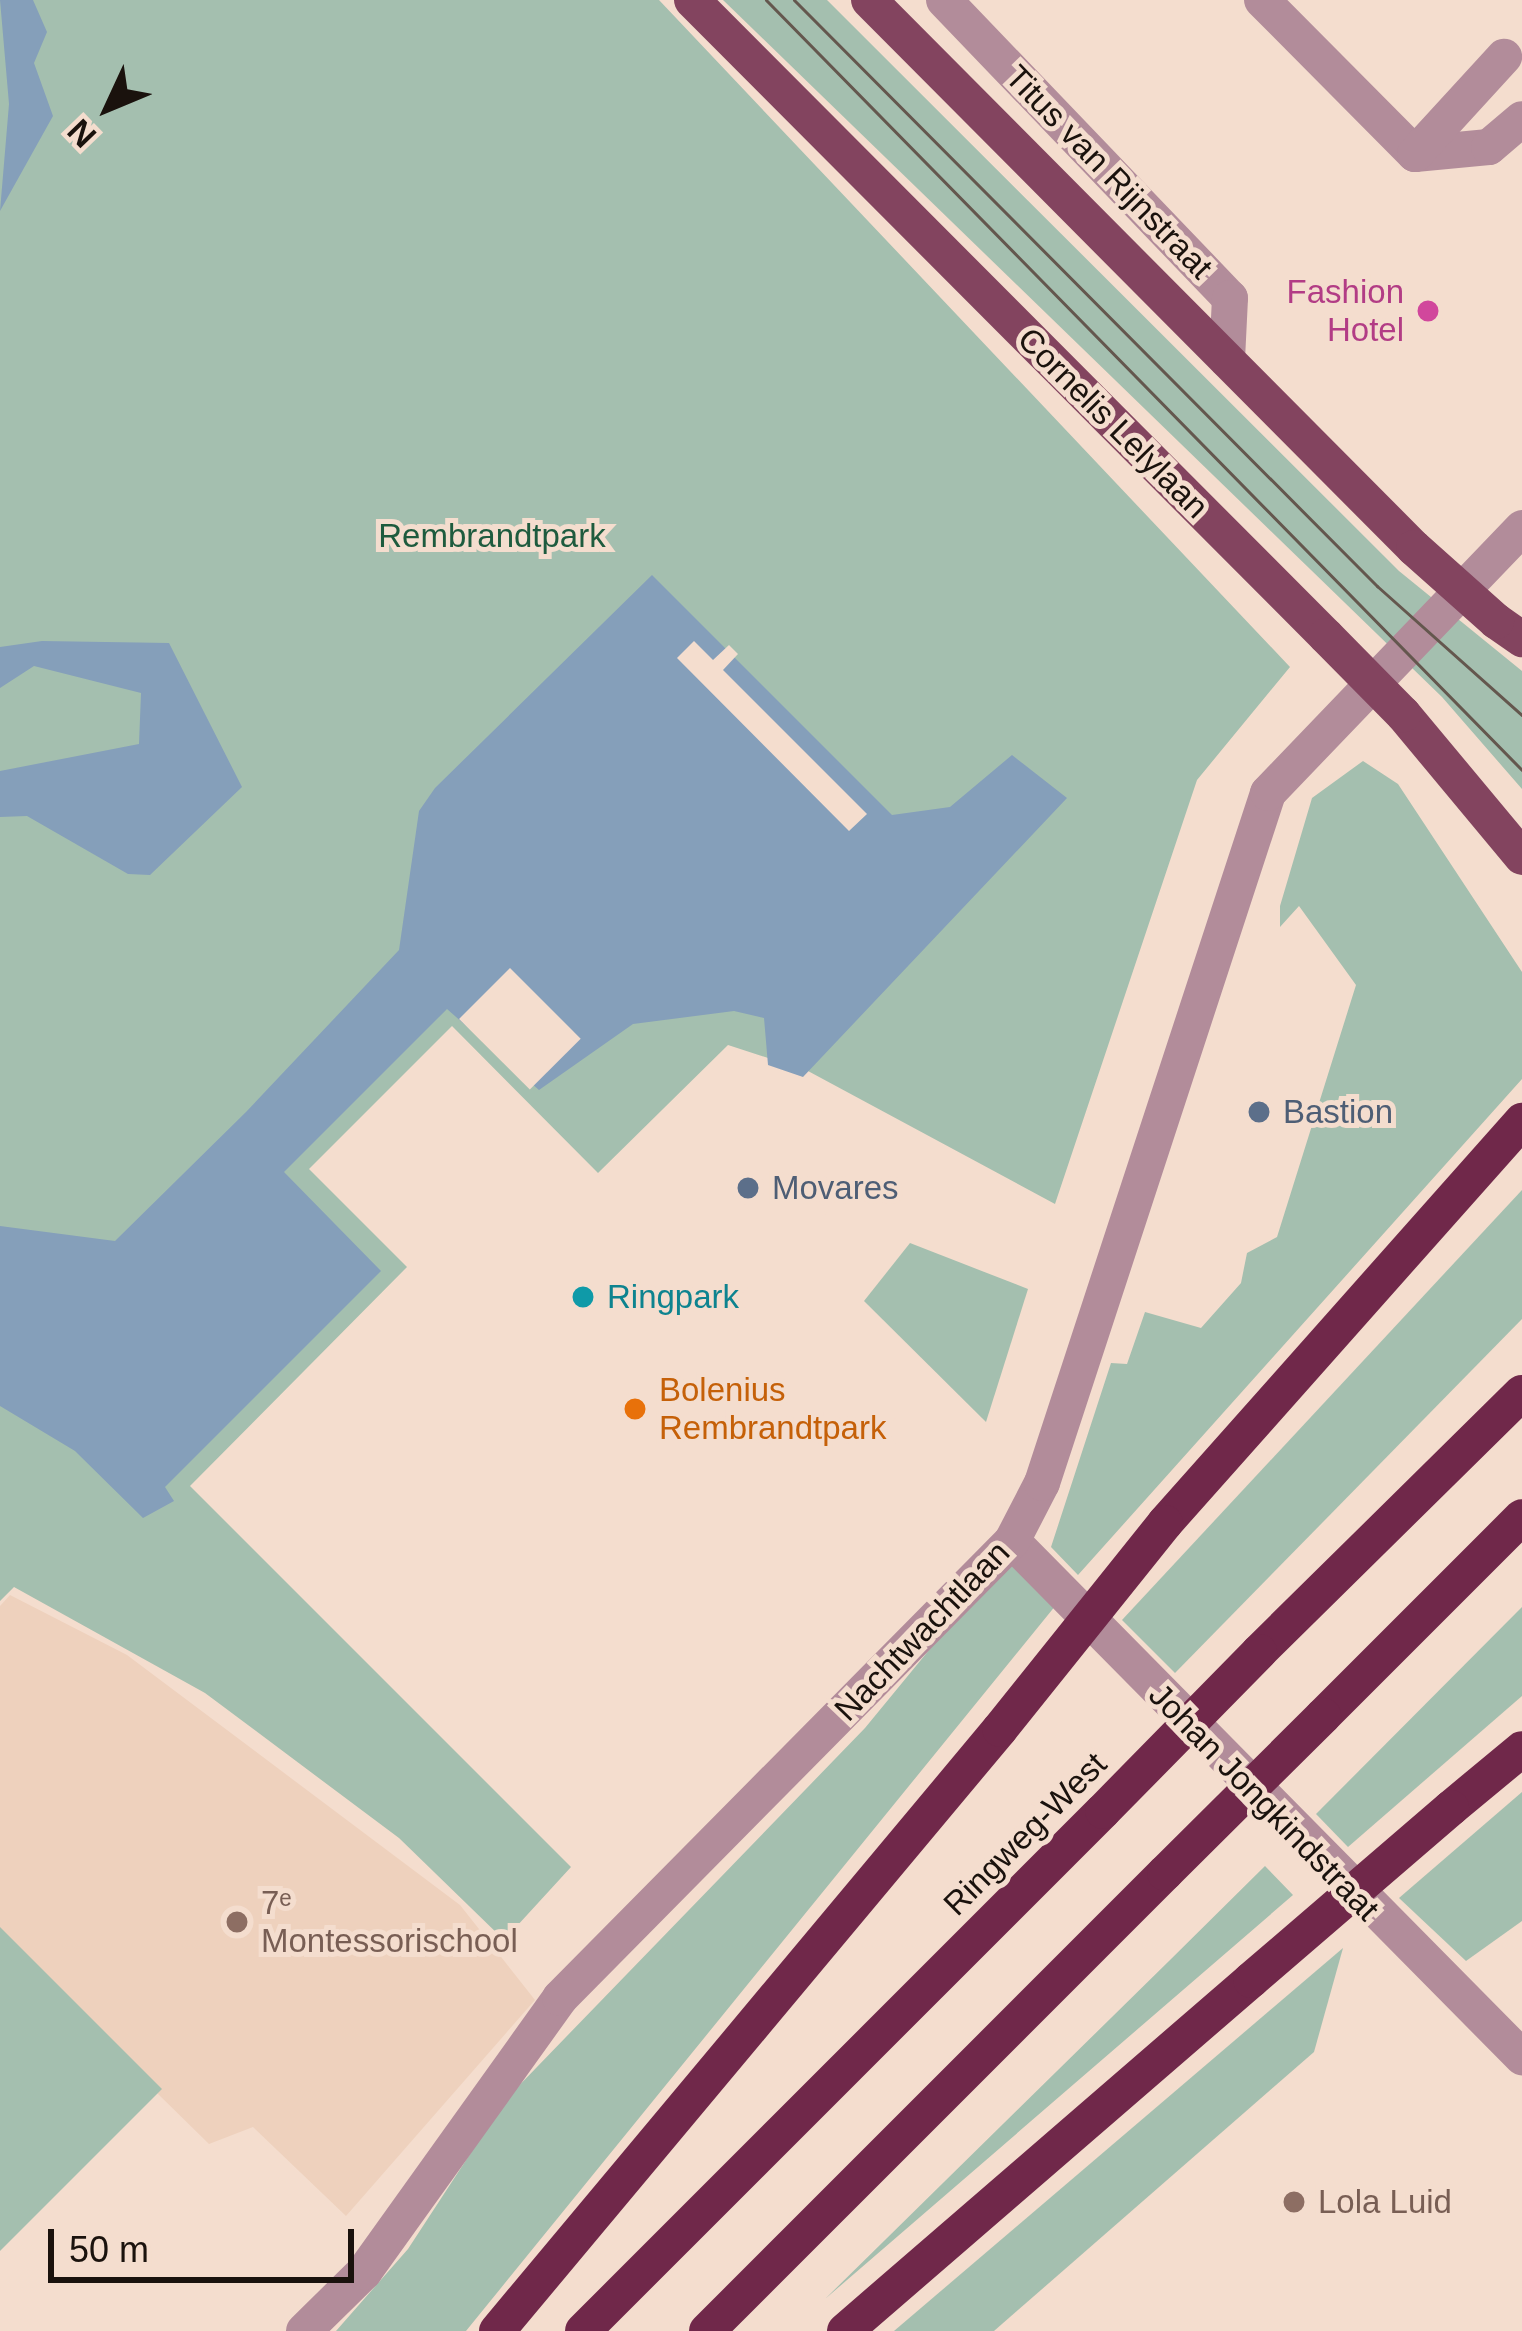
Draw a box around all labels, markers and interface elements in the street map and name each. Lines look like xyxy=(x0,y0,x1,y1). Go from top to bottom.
north arrow xyxy=(48,48,168,168)
street label: Titus van Rijnstraat xyxy=(997,57,1221,287)
text: N xyxy=(60,112,103,155)
place label: Fashion Hotel xyxy=(1287,272,1404,350)
marker: Fashion Hotel xyxy=(1415,298,1441,324)
street label: Cornelis Lelylaan xyxy=(1010,320,1216,526)
park label: Rembrandtpark xyxy=(378,516,606,556)
place label: Bastion xyxy=(1283,1092,1393,1132)
marker: Bastion xyxy=(1246,1099,1272,1125)
place label: Movares xyxy=(772,1168,899,1208)
marker: Movares xyxy=(735,1175,761,1201)
place label: Ringpark xyxy=(607,1277,739,1317)
marker: Ringpark xyxy=(570,1284,596,1310)
place label: Bolenius Rembrandtpark xyxy=(659,1370,886,1448)
marker: Bolenius Rembrandtpark xyxy=(622,1396,648,1422)
street label: Nachtwachtlaan xyxy=(826,1533,1018,1729)
street label: Johan Jongkindstraat xyxy=(1141,1675,1387,1929)
street label: Ringweg-West xyxy=(935,1744,1115,1924)
place label: 7ᵉ Montessorischool xyxy=(261,1883,518,1961)
marker: 7ᵉ Montessorischool xyxy=(224,1909,250,1935)
place label: Lola Luid xyxy=(1318,2182,1452,2222)
marker: Lola Luid xyxy=(1281,2189,1307,2215)
scale bar xyxy=(54,2205,360,2279)
text: 50 m xyxy=(69,2229,149,2270)

